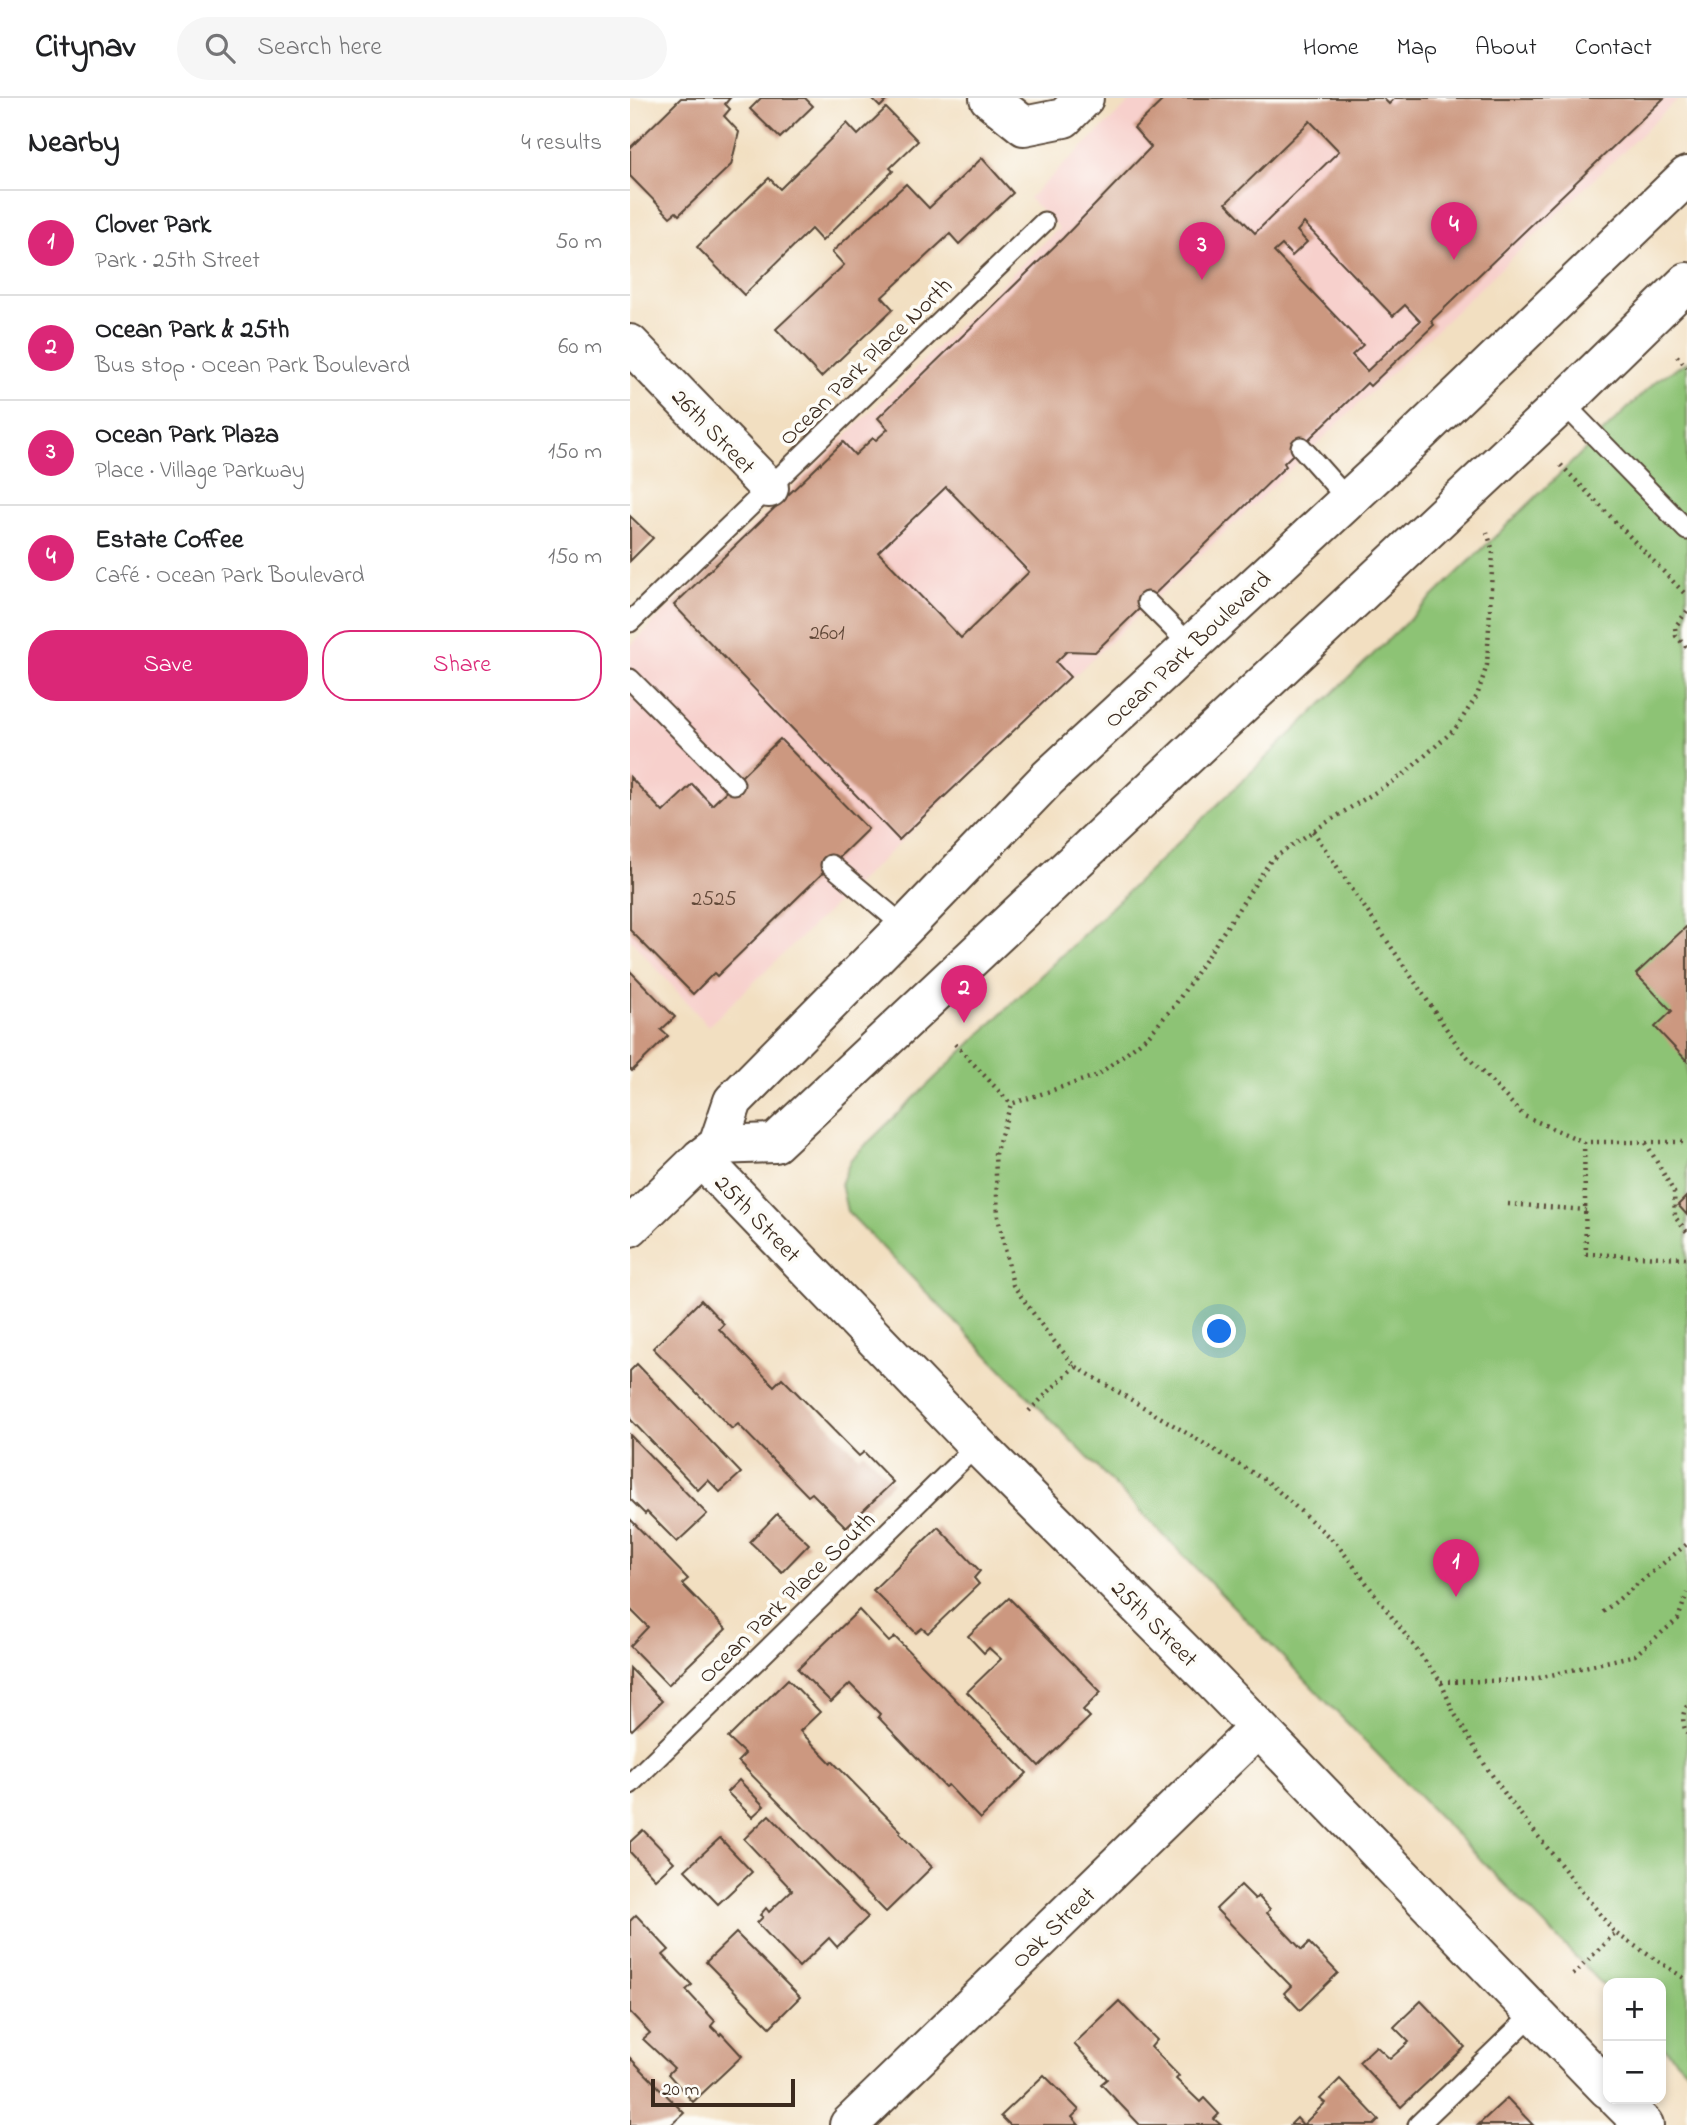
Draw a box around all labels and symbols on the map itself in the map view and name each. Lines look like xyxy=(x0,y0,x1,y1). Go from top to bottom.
pin: 4 xyxy=(1431,202,1477,260)
pin: 3 xyxy=(1179,222,1225,280)
street label: Ocean Park Place North xyxy=(772,270,962,455)
street label: 26th Street xyxy=(662,382,762,484)
street label: Ocean Park Boulevard xyxy=(1097,563,1281,738)
house number: 2601 xyxy=(809,619,845,649)
house number: 2525 xyxy=(692,885,736,915)
pin: 2 xyxy=(941,965,987,1023)
street label: 25th Street xyxy=(705,1167,808,1272)
your location xyxy=(1202,1314,1236,1348)
street label: Ocean Park Place South xyxy=(691,1505,884,1693)
pin: 1 xyxy=(1433,1539,1479,1597)
street label: 25th Street xyxy=(1101,1573,1205,1677)
street label: Oak Street xyxy=(1005,1879,1105,1978)
scale bar xyxy=(651,2076,794,2108)

